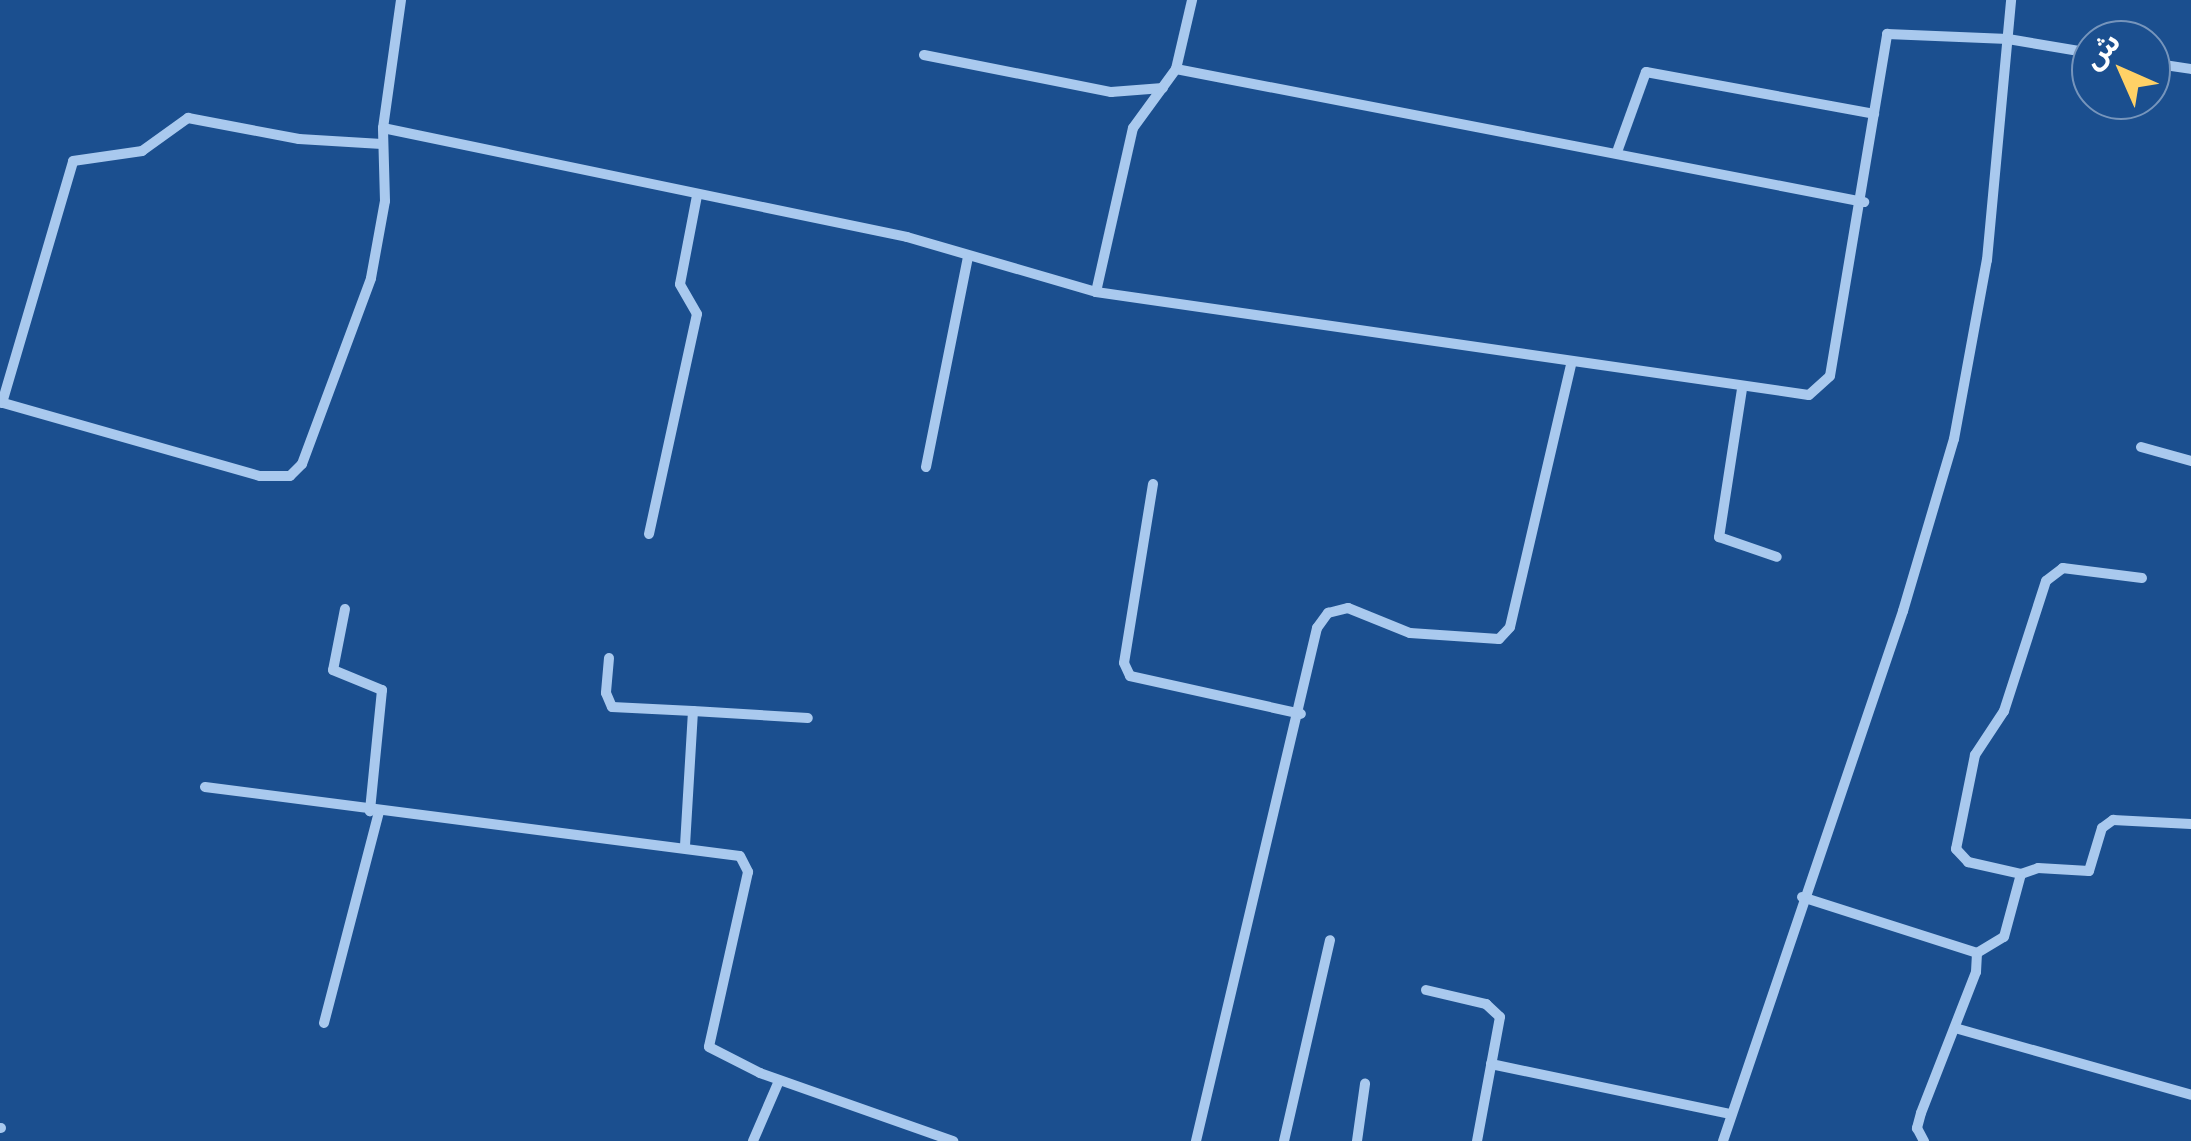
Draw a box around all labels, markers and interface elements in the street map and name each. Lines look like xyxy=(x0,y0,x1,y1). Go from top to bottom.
north arrow xyxy=(2071,20,2171,120)
text: ش xyxy=(2075,24,2127,76)

